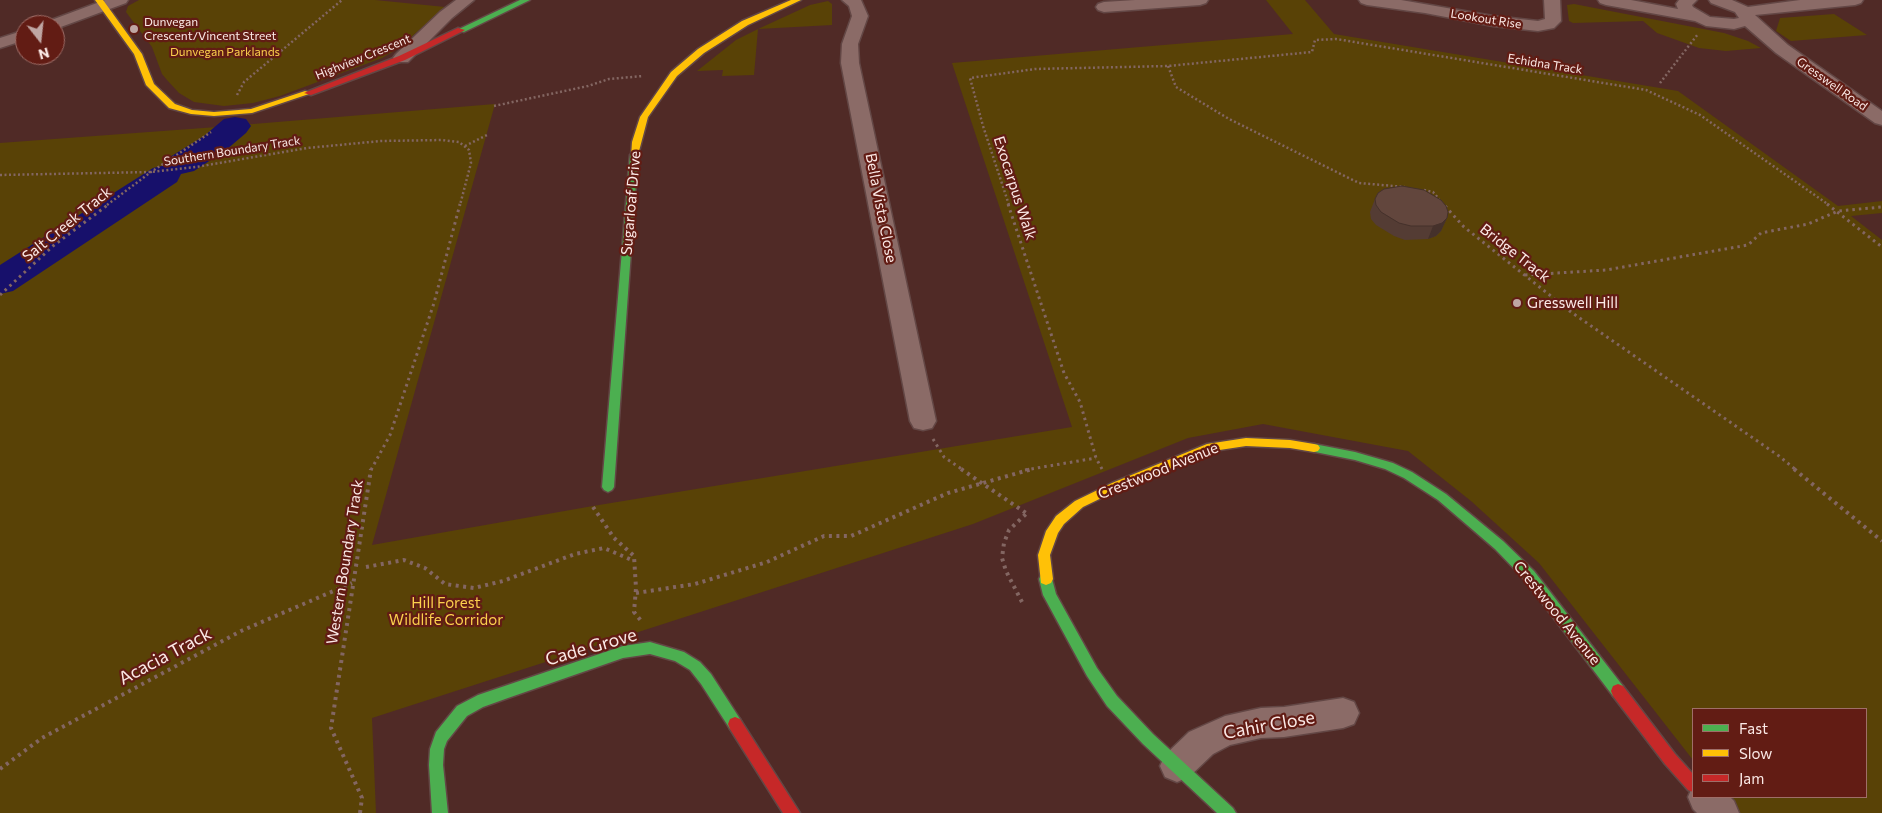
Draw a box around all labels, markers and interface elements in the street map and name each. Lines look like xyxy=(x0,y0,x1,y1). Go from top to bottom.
street label: Lookout Rise xyxy=(1450,6,1522,32)
north arrow xyxy=(15,15,65,65)
place label: Dunvegan Crescent/Vincent Street xyxy=(144,15,276,43)
marker: Dunvegan Crescent/Vincent Street xyxy=(128,23,140,35)
street label: Highview Crescent xyxy=(313,31,413,83)
text: N xyxy=(37,44,51,64)
park label: Dunvegan Parklands xyxy=(170,45,280,59)
street label: Echidna Track xyxy=(1507,51,1583,77)
street label: Gresswell Road xyxy=(1794,54,1870,114)
street label: Southern Boundary Track xyxy=(163,133,301,169)
street label: Exocarpus Walk xyxy=(990,134,1040,242)
street label: Sugarloaf Drive xyxy=(617,150,645,256)
street label: Bella Vista Close xyxy=(862,152,900,264)
street label: Salt Creek Track xyxy=(19,182,115,266)
street label: Bridge Track xyxy=(1476,220,1554,286)
place label: Gresswell Hill xyxy=(1527,294,1618,312)
marker: Gresswell Hill xyxy=(1511,297,1523,309)
street label: Crestwood Avenue xyxy=(1095,439,1221,503)
street label: Western Boundary Track xyxy=(323,478,367,646)
street label: Crestwood Avenue xyxy=(1510,558,1604,668)
park label: Hill Forest Wildlife Corridor xyxy=(389,594,503,629)
street label: Acacia Track xyxy=(115,623,215,689)
street label: Cade Grove xyxy=(543,624,639,670)
street label: Cahir Close xyxy=(1222,706,1316,744)
legend xyxy=(1692,708,1867,798)
text: Fast xyxy=(1739,719,1768,737)
text: Slow xyxy=(1739,744,1772,762)
text: Jam xyxy=(1739,769,1764,787)

